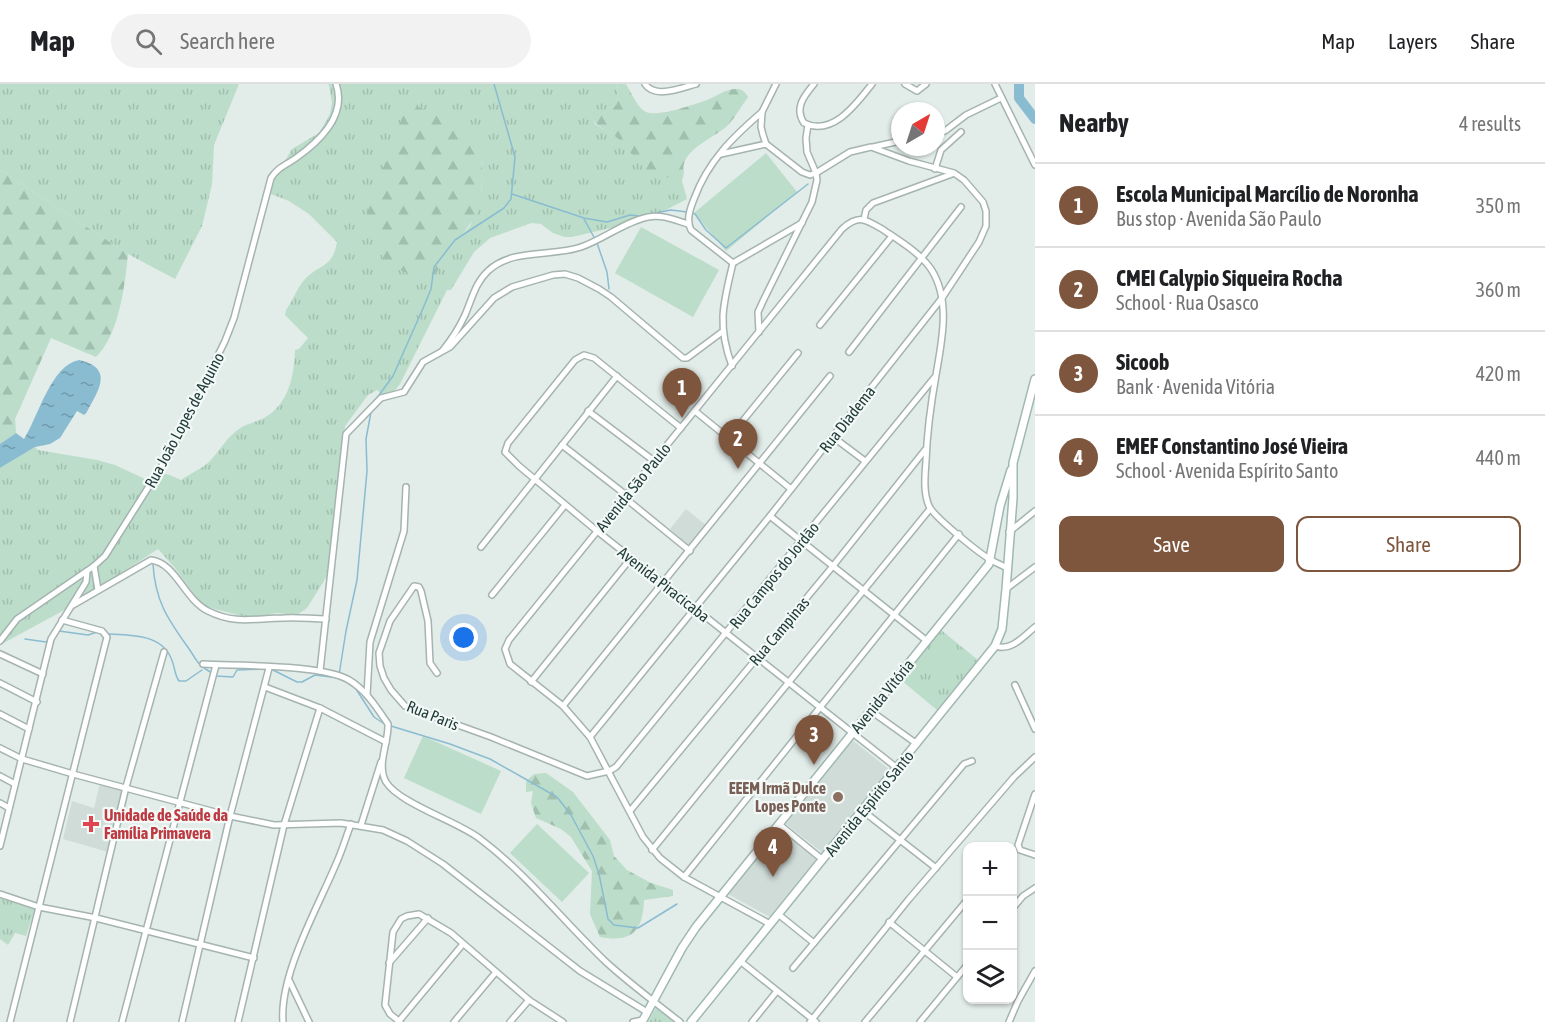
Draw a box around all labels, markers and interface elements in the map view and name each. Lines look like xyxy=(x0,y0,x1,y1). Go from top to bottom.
search box xyxy=(111,14,531,68)
text: Map xyxy=(30,25,75,57)
icon: search xyxy=(132,25,165,58)
text: Search here xyxy=(180,28,275,54)
text: Map xyxy=(1321,29,1355,53)
text: Layers xyxy=(1388,29,1438,53)
text: Share xyxy=(1471,29,1515,53)
north arrow xyxy=(891,102,945,156)
text: Nearby xyxy=(1059,108,1129,138)
text: 4 results xyxy=(1459,112,1521,135)
text: Escola Municipal Marcílio de Noronha xyxy=(1116,181,1419,207)
text: 1 xyxy=(1074,194,1083,217)
text: 350 m xyxy=(1476,194,1521,217)
text: Bus stop · Avenida São Paulo xyxy=(1116,207,1322,230)
text: CMEI Calypio Siqueira Rocha xyxy=(1116,265,1342,291)
text: 2 xyxy=(1074,278,1083,301)
text: 360 m xyxy=(1476,278,1521,301)
text: School · Rua Osasco xyxy=(1116,291,1259,314)
street label: Rua João Lopes de Aquino xyxy=(141,349,228,491)
text: Sicoob xyxy=(1116,349,1170,375)
text: 3 xyxy=(1074,362,1083,385)
text: 420 m xyxy=(1476,362,1521,385)
pin: 1 xyxy=(662,368,702,418)
text: Bank · Avenida Vitória xyxy=(1116,375,1275,398)
street label: Rua Diadema xyxy=(816,382,878,456)
pin: 2 xyxy=(718,420,758,469)
text: EMEF Constantino José Vieira xyxy=(1116,433,1348,459)
street label: Avenida São Paulo xyxy=(592,439,674,535)
text: 4 xyxy=(1074,446,1083,469)
text: 440 m xyxy=(1476,446,1521,469)
text: School · Avenida Espírito Santo xyxy=(1116,459,1338,482)
button: Save xyxy=(1059,516,1284,572)
button: Share xyxy=(1296,516,1521,572)
street label: Rua Campos do Jordão xyxy=(726,518,823,632)
street label: Avenida Piracicaba xyxy=(615,543,713,625)
street label: Rua Campinas xyxy=(745,593,814,669)
your location xyxy=(449,623,478,652)
street label: Avenida Vitória xyxy=(847,656,917,736)
street label: Rua Paris xyxy=(404,696,462,734)
pin: 3 xyxy=(794,716,834,765)
street label: Avenida Espírito Santo xyxy=(821,747,918,860)
place label: EEEM Irmã Dulce Lopes Ponte xyxy=(729,779,826,815)
marker: EEEM Irmã Dulce Lopes Ponte xyxy=(831,790,845,804)
place label: Unidade de Saúde da Família Primavera xyxy=(104,806,228,842)
marker: Unidade de Saúde da Família Primavera xyxy=(82,815,100,833)
pin: 4 xyxy=(754,828,792,877)
map controls xyxy=(963,842,1017,1004)
button: + xyxy=(963,842,1017,896)
button: − xyxy=(963,896,1017,950)
button: layers xyxy=(963,950,1017,1004)

